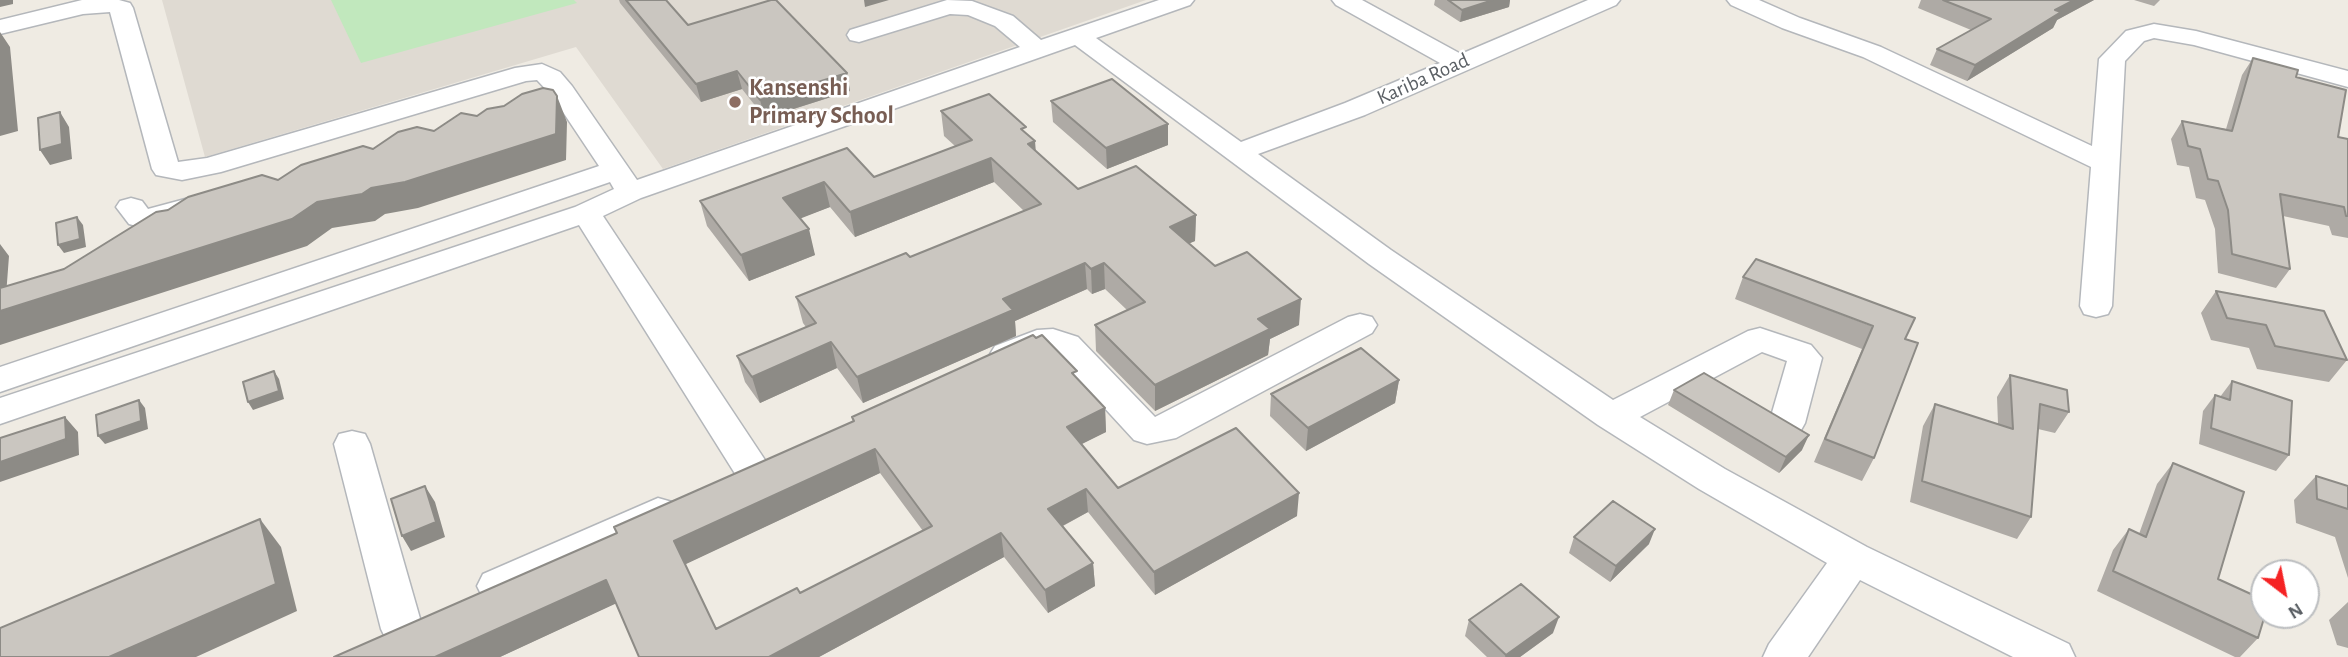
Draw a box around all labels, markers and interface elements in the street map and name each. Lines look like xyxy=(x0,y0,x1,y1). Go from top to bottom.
street label: Kariba Road xyxy=(1373,47,1473,111)
place label: Kansenshi Primary School xyxy=(749,74,894,130)
marker: Kansenshi Primary School xyxy=(727,94,743,110)
north arrow xyxy=(2250,559,2320,629)
text: N xyxy=(2285,599,2306,622)

